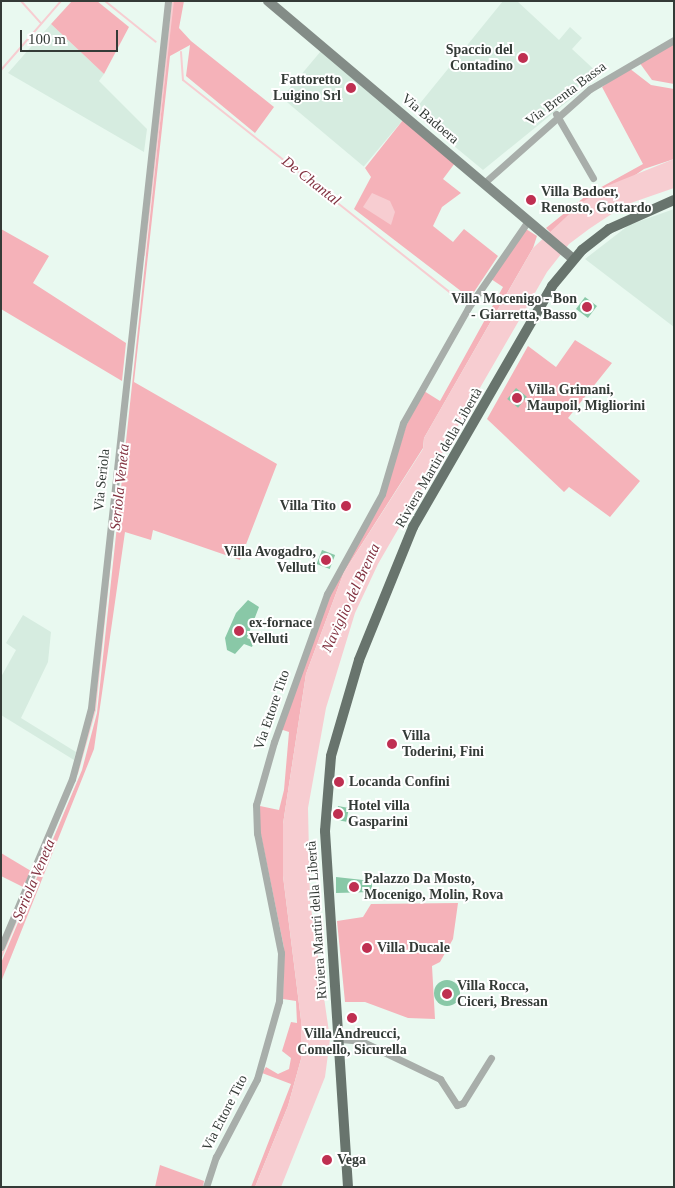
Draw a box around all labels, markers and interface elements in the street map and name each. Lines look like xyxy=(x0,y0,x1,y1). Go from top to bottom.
scale bar xyxy=(22,20,120,52)
text: 100 m xyxy=(28,31,66,47)
place label: Spaccio del Contadino xyxy=(446,42,513,74)
marker: Spaccio del Contadino xyxy=(517,52,529,64)
street label: Via Brenta Bassa xyxy=(522,58,610,130)
place label: Fattoretto Luigino Srl xyxy=(273,72,341,104)
marker: Fattoretto Luigino Srl xyxy=(345,82,357,94)
street label: Via Badoera xyxy=(398,90,462,148)
water label: De Chantal xyxy=(278,152,344,210)
place label: Villa Badoer, Renosto, Gottardo xyxy=(541,184,651,216)
marker: Villa Badoer, Renosto, Gottardo xyxy=(525,194,537,206)
place label: Villa Mocenigo - Bon - Giarretta, Basso xyxy=(451,291,577,324)
marker: Villa Mocenigo - Bon - Giarretta, Basso xyxy=(581,301,593,313)
place label: Villa Grimani, Maupoil, Migliorini xyxy=(527,382,645,414)
street label: Riviera Martiri della Libertà xyxy=(392,385,486,531)
marker: Villa Grimani, Maupoil, Migliorini xyxy=(511,392,523,404)
water label: Seriola Veneta xyxy=(106,443,134,531)
street label: Via Seriola xyxy=(90,448,114,512)
place label: Villa Tito xyxy=(280,498,336,514)
marker: Villa Tito xyxy=(340,500,352,512)
water label: Naviglio del Brenta xyxy=(318,541,384,655)
place label: Villa Avogadro, Velluti xyxy=(223,544,316,576)
marker: Villa Avogadro, Velluti xyxy=(320,554,332,566)
place label: ex-fornace Velluti xyxy=(249,615,312,648)
marker: ex-fornace Velluti xyxy=(233,625,245,637)
street label: Via Ettore Tito xyxy=(250,668,294,752)
place label: Villa Toderini, Fini xyxy=(402,728,484,760)
marker: Villa Toderini, Fini xyxy=(386,738,398,750)
place label: Locanda Confini xyxy=(349,774,450,790)
marker: Locanda Confini xyxy=(333,776,345,788)
place label: Hotel villa Gasparini xyxy=(348,798,410,830)
marker: Hotel villa Gasparini xyxy=(332,808,344,820)
water label: Seriola Veneta xyxy=(9,836,59,924)
street label: Riviera Martiri della Libertà xyxy=(303,840,331,1000)
place label: Palazzo Da Mosto, Mocenigo, Molin, Rova xyxy=(364,871,503,904)
marker: Palazzo Da Mosto, Mocenigo, Molin, Rova xyxy=(348,881,360,893)
place label: Villa Ducale xyxy=(377,940,450,956)
marker: Villa Ducale xyxy=(361,942,373,954)
place label: Villa Rocca, Ciceri, Bressan xyxy=(457,978,548,1010)
marker: Villa Rocca, Ciceri, Bressan xyxy=(441,988,453,1000)
marker: Villa Andreucci, Comello, Sicurella xyxy=(346,1012,358,1024)
place label: Villa Andreucci, Comello, Sicurella xyxy=(297,1026,407,1058)
street label: Via Ettore Tito xyxy=(199,1072,251,1154)
place label: Vega xyxy=(337,1152,366,1168)
marker: Vega xyxy=(321,1154,333,1166)

